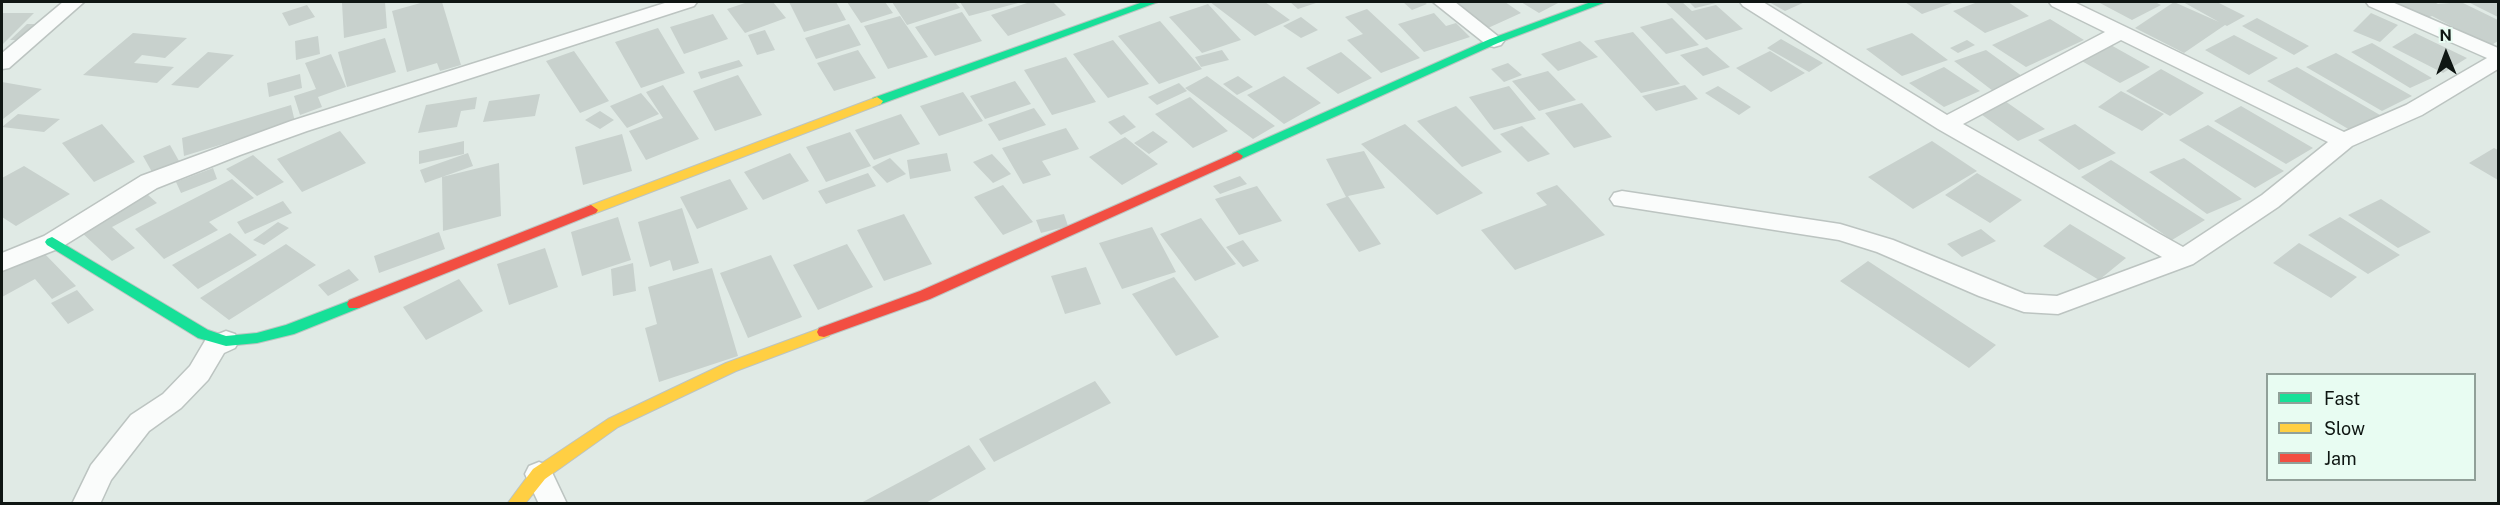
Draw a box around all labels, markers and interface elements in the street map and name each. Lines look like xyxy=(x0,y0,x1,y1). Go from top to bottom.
north arrow xyxy=(2416,24,2476,84)
text: N xyxy=(2439,26,2452,45)
legend xyxy=(2266,373,2476,481)
text: Fast xyxy=(2324,388,2360,409)
text: Slow xyxy=(2324,418,2365,439)
text: Jam xyxy=(2324,448,2357,469)

